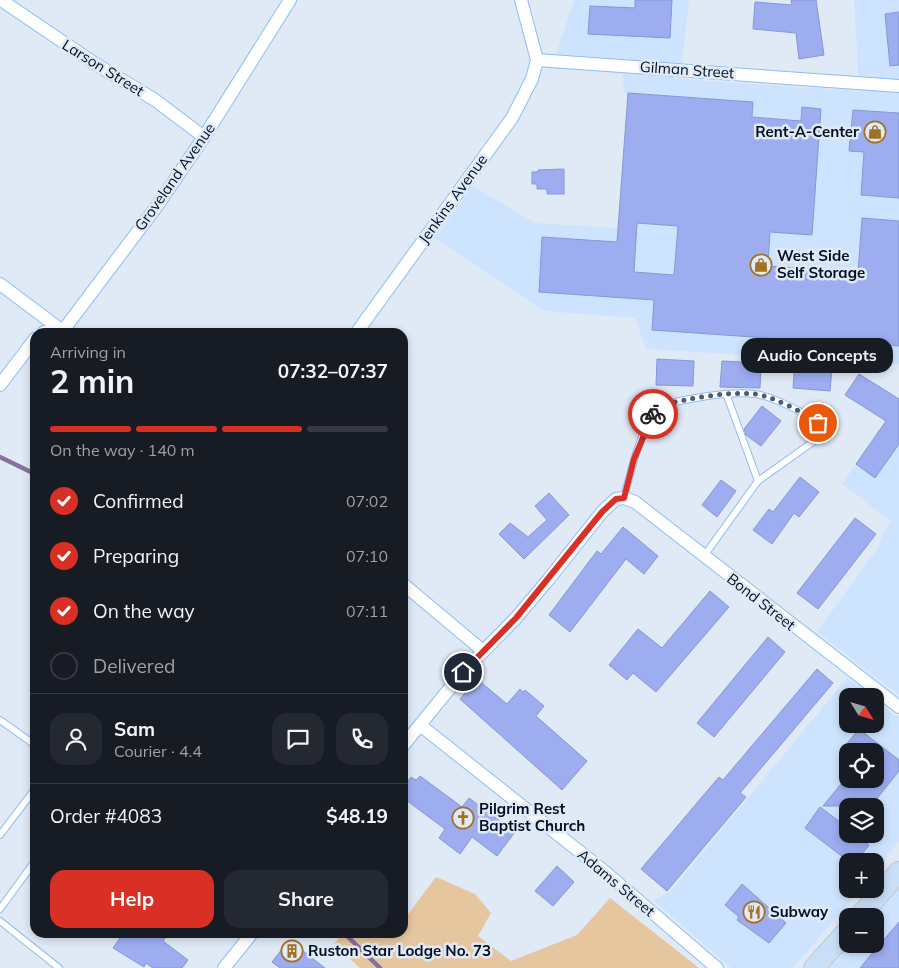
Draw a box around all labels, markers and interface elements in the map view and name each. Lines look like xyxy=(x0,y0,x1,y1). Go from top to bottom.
street label: Larson Street xyxy=(59,35,148,100)
street label: Gilman Street xyxy=(639,57,735,82)
street label: Groveland Avenue xyxy=(130,119,219,234)
shop icon: Rent-A-Center xyxy=(863,120,887,144)
place label: Rent-A-Center xyxy=(755,122,859,141)
street label: Jenkins Avenue xyxy=(414,150,491,247)
place label: West Side Self Storage xyxy=(777,246,865,282)
shop icon: West Side Self Storage xyxy=(749,253,773,277)
callout: Audio Concepts xyxy=(742,338,894,373)
text: Arriving in xyxy=(50,342,126,362)
text: Audio Concepts xyxy=(757,345,877,365)
text: 07:32–07:37 xyxy=(278,359,388,383)
text: 2 min xyxy=(50,361,134,401)
courier xyxy=(628,389,678,439)
icon: bike xyxy=(639,400,667,428)
pin xyxy=(797,402,839,444)
icon: bag xyxy=(804,409,832,437)
text: On the way · 140 m xyxy=(50,440,195,460)
icon: check xyxy=(50,487,78,515)
text: Confirmed xyxy=(93,489,184,513)
text: 07:02 xyxy=(346,491,388,511)
icon: check xyxy=(50,542,78,570)
text: Preparing xyxy=(93,544,179,568)
text: 07:10 xyxy=(346,546,388,566)
street label: Bond Street xyxy=(723,569,799,634)
icon: check xyxy=(50,597,78,625)
text: On the way xyxy=(93,599,195,623)
text: 07:11 xyxy=(346,601,388,621)
pin xyxy=(442,651,484,693)
text: Delivered xyxy=(93,654,175,678)
icon: home xyxy=(449,658,477,686)
north arrow xyxy=(839,688,884,732)
map controls xyxy=(839,688,884,953)
button: person xyxy=(50,713,102,765)
button: chat xyxy=(272,713,324,765)
button: phone xyxy=(336,713,388,765)
text: Sam xyxy=(114,717,155,741)
text: Courier · 4.4 xyxy=(114,741,202,761)
button: locate xyxy=(839,743,884,788)
button: layers xyxy=(839,798,884,843)
place label: Pilgrim Rest Baptist Church xyxy=(479,799,585,835)
text: Order #4083 xyxy=(50,804,162,828)
text: $48.19 xyxy=(326,804,388,828)
church icon: Pilgrim Rest Baptist Church xyxy=(451,806,475,830)
street label: Adams Street xyxy=(574,845,659,920)
button: + xyxy=(839,853,884,898)
button: Help xyxy=(50,870,214,928)
button: Share xyxy=(224,870,388,928)
restaurant icon: Subway xyxy=(742,900,766,924)
place label: Subway xyxy=(770,902,829,921)
button: − xyxy=(839,908,884,953)
building icon: Ruston Star Lodge No. 73 xyxy=(280,939,304,963)
place label: Ruston Star Lodge No. 73 xyxy=(308,941,491,960)

